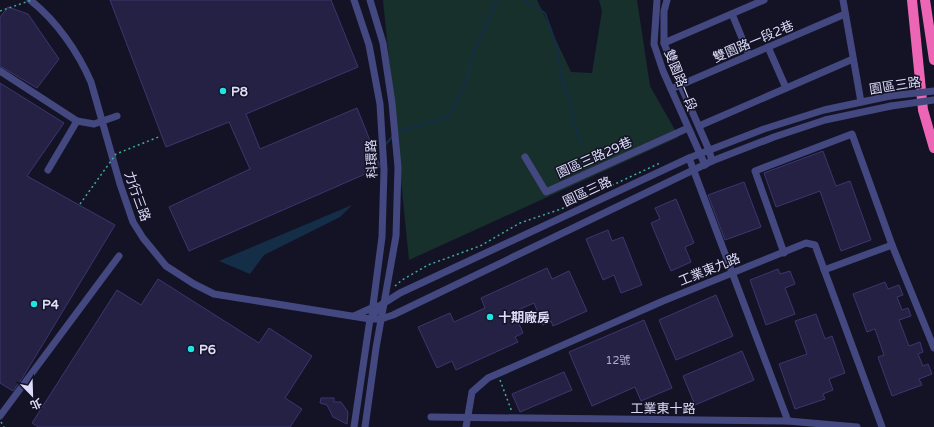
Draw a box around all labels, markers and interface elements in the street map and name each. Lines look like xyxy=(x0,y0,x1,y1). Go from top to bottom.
street label: 雙園路一段2巷 xyxy=(711,18,796,66)
street label: 雙園路一段 xyxy=(660,47,700,114)
street label: 園區三路 xyxy=(868,74,922,98)
place label: P8 xyxy=(231,84,248,100)
marker: P8 xyxy=(218,86,228,96)
street label: 園區三路29巷 xyxy=(554,134,635,182)
street label: 科環路 xyxy=(363,139,381,179)
street label: 力行三路 xyxy=(121,169,153,224)
street label: 園區三路 xyxy=(560,174,614,210)
street label: 工業東九路 xyxy=(676,250,743,290)
place label: P4 xyxy=(42,297,60,313)
marker: P4 xyxy=(29,299,39,309)
place label: 十期廠房 xyxy=(498,310,550,326)
marker: 十期廠房 xyxy=(485,312,495,322)
place label: P6 xyxy=(199,342,216,358)
marker: P6 xyxy=(186,344,196,354)
house number: 12號 xyxy=(606,354,630,367)
north arrow xyxy=(12,375,52,415)
text: 北 xyxy=(28,396,43,412)
street label: 工業東十路 xyxy=(630,401,696,417)

